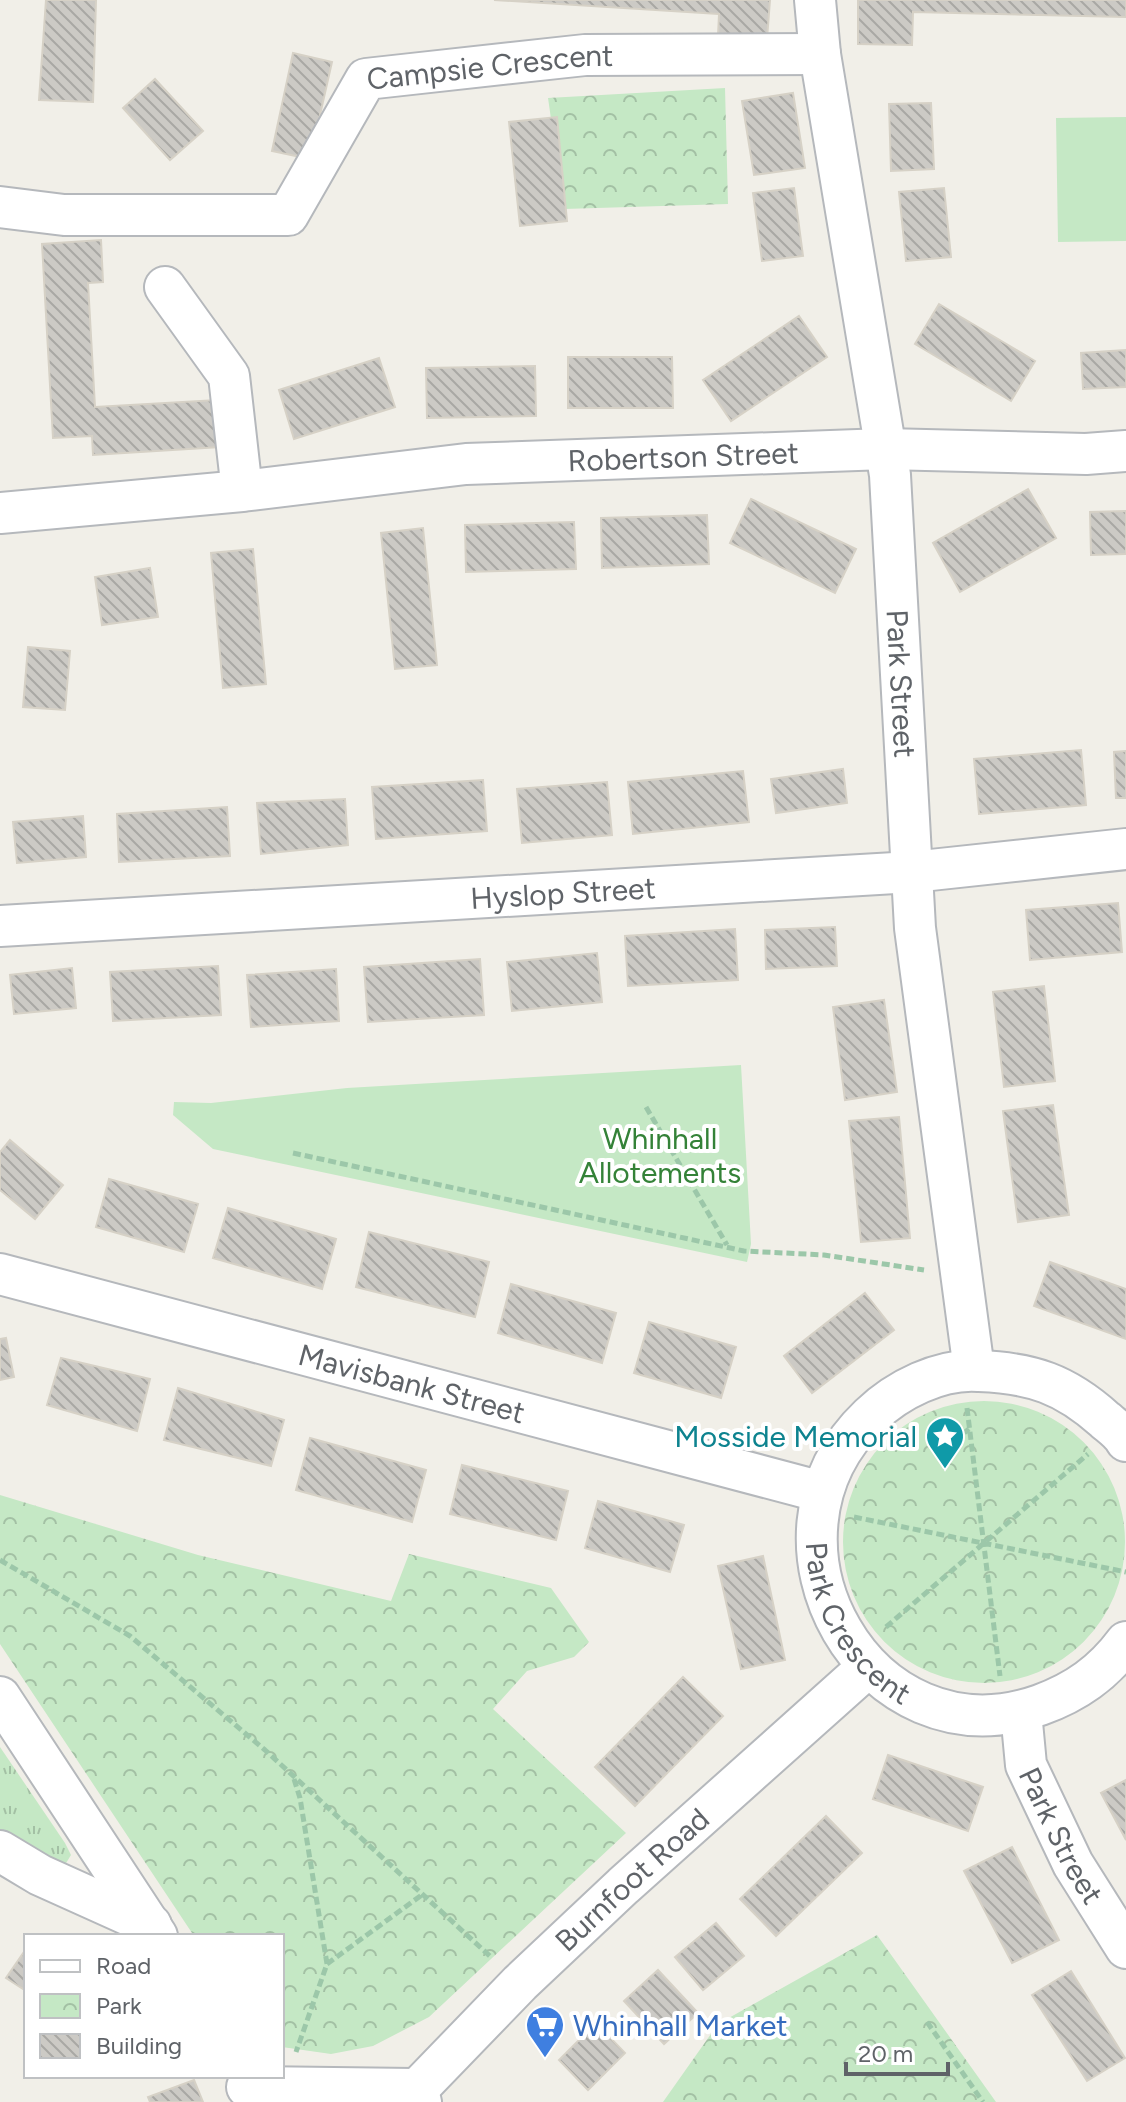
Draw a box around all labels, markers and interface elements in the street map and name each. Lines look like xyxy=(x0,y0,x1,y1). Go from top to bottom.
street label: Campsie Crescent xyxy=(365,36,613,97)
street label: Robertson Street xyxy=(567,434,799,479)
street label: Park Street xyxy=(879,608,924,759)
street label: Hyslop Street xyxy=(469,869,657,917)
park label: Whinhall Allotements xyxy=(579,1120,741,1191)
street label: Mavisbank Street xyxy=(295,1335,529,1431)
place icon: Mosside Memorial xyxy=(924,1415,966,1470)
place label: Mosside Memorial xyxy=(674,1418,917,1455)
street label: Park Crescent xyxy=(798,1541,918,1712)
street label: Park Street xyxy=(1011,1761,1112,1911)
street label: Burnfoot Road xyxy=(547,1800,716,1959)
legend xyxy=(24,1934,284,2078)
text: Road xyxy=(96,1951,151,1980)
text: Park xyxy=(96,1991,142,2020)
supermarket icon: Whinhall Market xyxy=(524,2004,566,2059)
place label: Whinhall Market xyxy=(573,2007,788,2044)
scale bar xyxy=(846,2026,948,2076)
text: Building xyxy=(96,2031,182,2060)
text: 20 m xyxy=(858,2039,913,2068)

